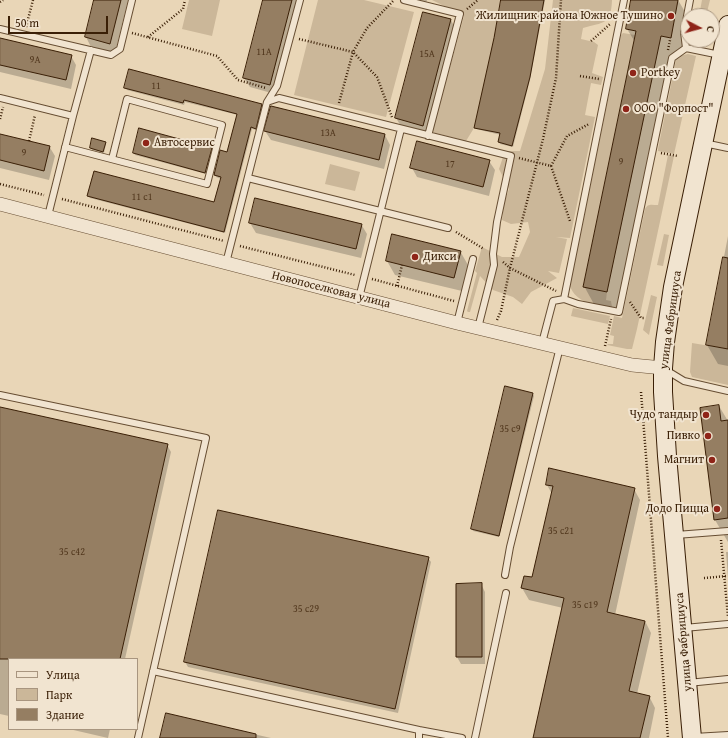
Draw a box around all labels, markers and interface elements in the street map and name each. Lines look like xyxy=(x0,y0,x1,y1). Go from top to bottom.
scale bar xyxy=(10,8,110,34)
north arrow xyxy=(680,8,720,48)
place label: Жилищник района Южное Тушино xyxy=(476,9,663,23)
marker: Жилищник района Южное Тушино xyxy=(666,11,676,21)
text: 50 m xyxy=(15,14,39,31)
text: С xyxy=(703,25,719,33)
house number: 11А xyxy=(256,46,272,58)
house number: 15А xyxy=(419,48,435,60)
house number: 9А xyxy=(30,54,40,66)
place label: Portkey xyxy=(641,66,680,80)
marker: Portkey xyxy=(628,68,638,78)
house number: 11 xyxy=(151,80,161,92)
place label: ООО "Форпост" xyxy=(634,102,713,116)
marker: ООО "Форпост" xyxy=(621,104,631,114)
house number: 13А xyxy=(320,127,336,139)
place label: Автосервис xyxy=(154,136,215,150)
marker: Автосервис xyxy=(141,138,151,148)
house number: 9 xyxy=(22,147,26,159)
house number: 9 xyxy=(619,156,623,168)
house number: 17 xyxy=(445,158,455,170)
house number: 11 с1 xyxy=(131,191,153,203)
place label: Дикси xyxy=(423,250,457,264)
marker: Дикси xyxy=(410,252,420,262)
street label: Новопоселковая улица xyxy=(270,268,392,312)
street label: улица Фабрициуса xyxy=(657,270,685,370)
place label: Чудо тандыр xyxy=(629,408,698,422)
marker: Чудо тандыр xyxy=(701,410,711,420)
house number: 35 с9 xyxy=(499,423,521,435)
place label: Пивко xyxy=(667,429,700,443)
marker: Пивко xyxy=(703,431,713,441)
place label: Магнит xyxy=(664,453,704,467)
marker: Магнит xyxy=(707,455,717,465)
place label: Додо Пицца xyxy=(646,502,709,516)
marker: Додо Пицца xyxy=(712,504,722,514)
house number: 35 с21 xyxy=(548,525,574,537)
house number: 35 с42 xyxy=(59,546,85,558)
street label: улица Фабрициуса xyxy=(672,592,696,692)
house number: 35 с19 xyxy=(572,599,598,611)
house number: 35 с29 xyxy=(293,603,319,615)
legend xyxy=(8,658,138,730)
text: Улица xyxy=(46,666,80,683)
text: Парк xyxy=(46,686,72,703)
text: Здание xyxy=(46,706,84,723)

